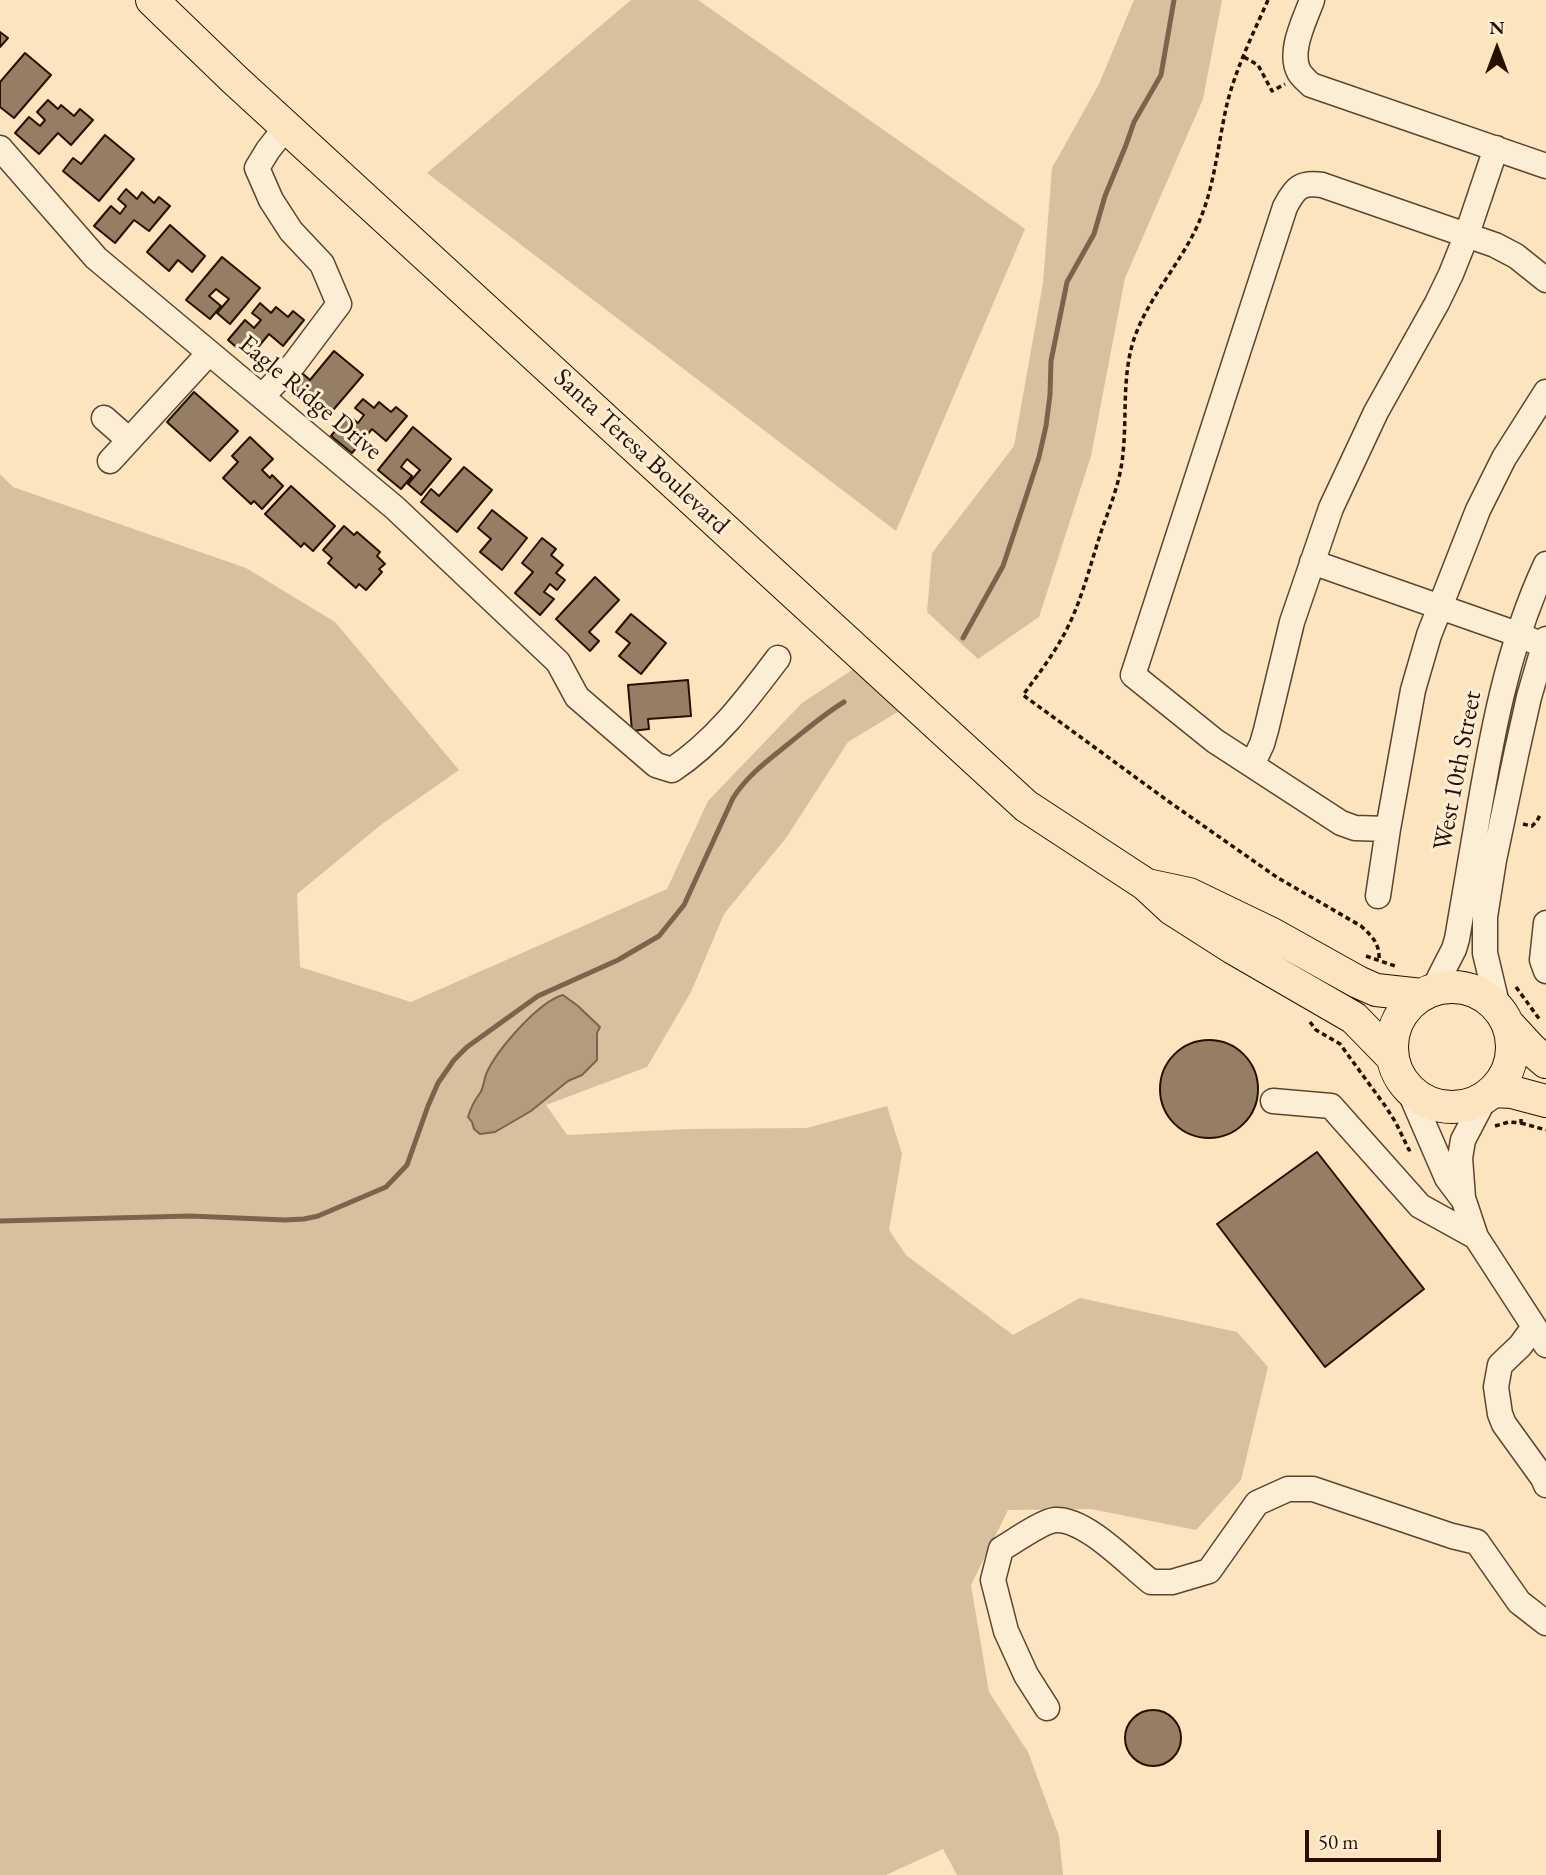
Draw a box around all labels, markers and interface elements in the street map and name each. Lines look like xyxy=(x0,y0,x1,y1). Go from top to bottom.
north arrow xyxy=(1462,14,1532,84)
text: N xyxy=(1489,15,1505,40)
street label: Eagle Ridge Drive xyxy=(232,329,388,467)
street label: Santa Teresa Boulevard xyxy=(547,363,735,541)
street label: West 10th Street xyxy=(1427,689,1489,853)
scale bar xyxy=(1308,1815,1444,1859)
text: 50 m xyxy=(1318,1828,1359,1855)

